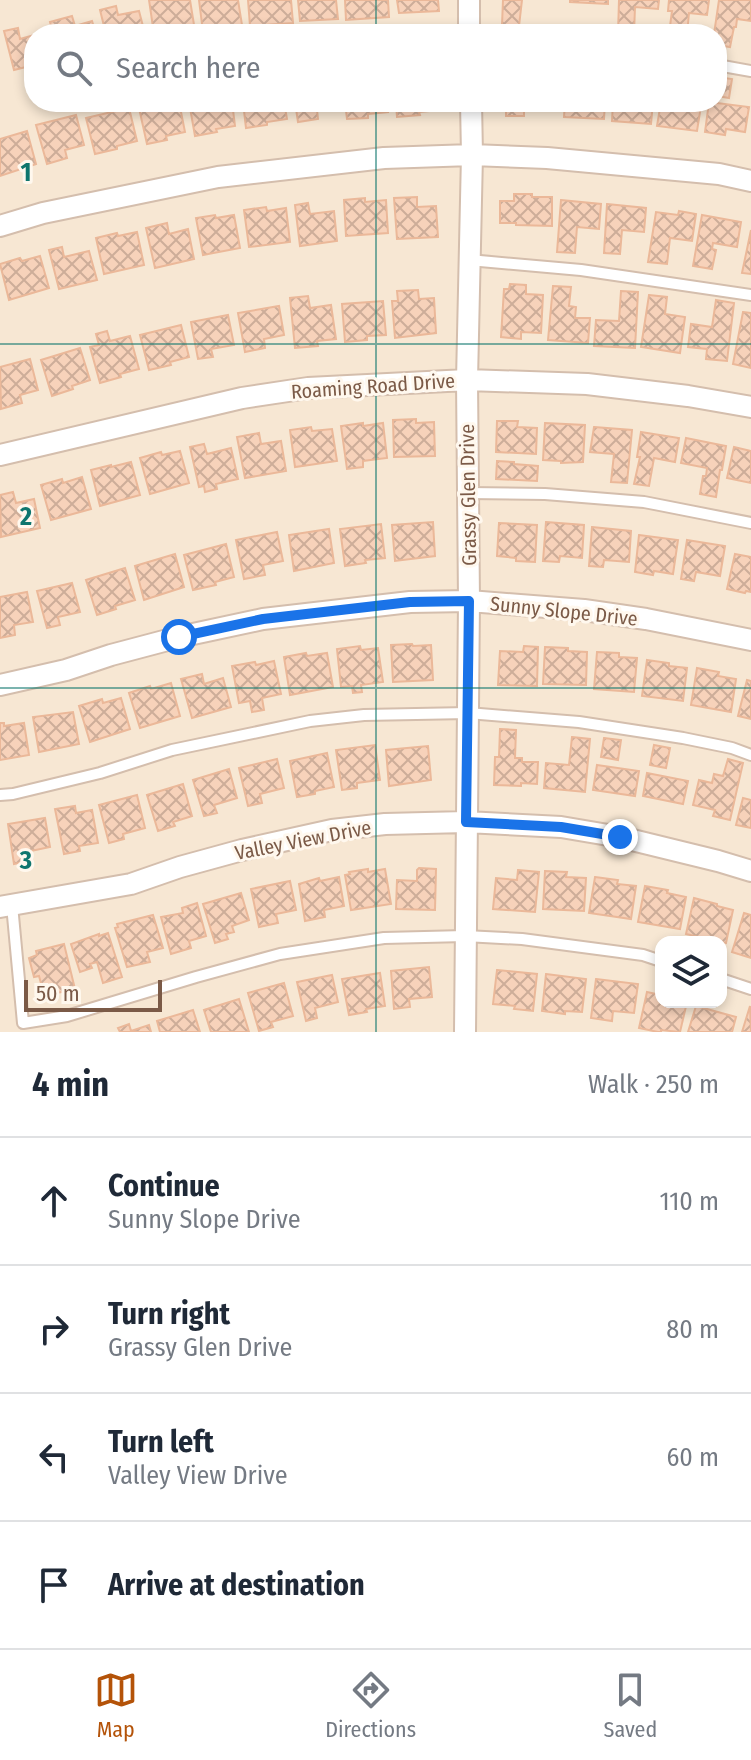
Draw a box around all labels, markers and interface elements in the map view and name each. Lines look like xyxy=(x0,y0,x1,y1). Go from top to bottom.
search box xyxy=(24,24,727,112)
icon: search xyxy=(52,46,96,90)
text: Search here xyxy=(116,50,261,86)
text: 1 xyxy=(21,157,32,188)
street label: Roaming Road Drive xyxy=(290,368,456,404)
street label: Grassy Glen Drive xyxy=(455,424,481,566)
text: 2 xyxy=(19,501,32,532)
street label: Sunny Slope Drive xyxy=(489,591,639,631)
route start xyxy=(161,619,197,655)
street label: Valley View Drive xyxy=(233,815,373,865)
route end xyxy=(602,819,638,855)
text: 3 xyxy=(19,845,32,876)
map controls xyxy=(655,936,727,1008)
button: layers xyxy=(655,936,727,1008)
scale bar xyxy=(24,976,162,1012)
text: 50 m xyxy=(36,980,80,1007)
text: 4 min xyxy=(32,1064,109,1105)
text: Walk · 250 m xyxy=(588,1069,719,1100)
text: Continue xyxy=(108,1168,220,1204)
icon: ahead xyxy=(32,1179,76,1223)
text: 110 m xyxy=(659,1186,719,1217)
text: Sunny Slope Drive xyxy=(108,1204,301,1235)
text: Turn right xyxy=(108,1296,230,1332)
icon: right xyxy=(32,1307,76,1351)
text: 80 m xyxy=(666,1314,719,1345)
text: Grassy Glen Drive xyxy=(108,1332,292,1363)
text: Turn left xyxy=(108,1424,214,1460)
icon: left xyxy=(32,1435,76,1479)
text: 60 m xyxy=(666,1442,719,1473)
text: Valley View Drive xyxy=(108,1460,288,1491)
icon: arrive xyxy=(32,1563,76,1607)
text: Arrive at destination xyxy=(108,1567,365,1603)
tab: Map xyxy=(94,1668,138,1743)
tab: Directions xyxy=(325,1668,416,1743)
tab: Saved xyxy=(604,1668,657,1743)

